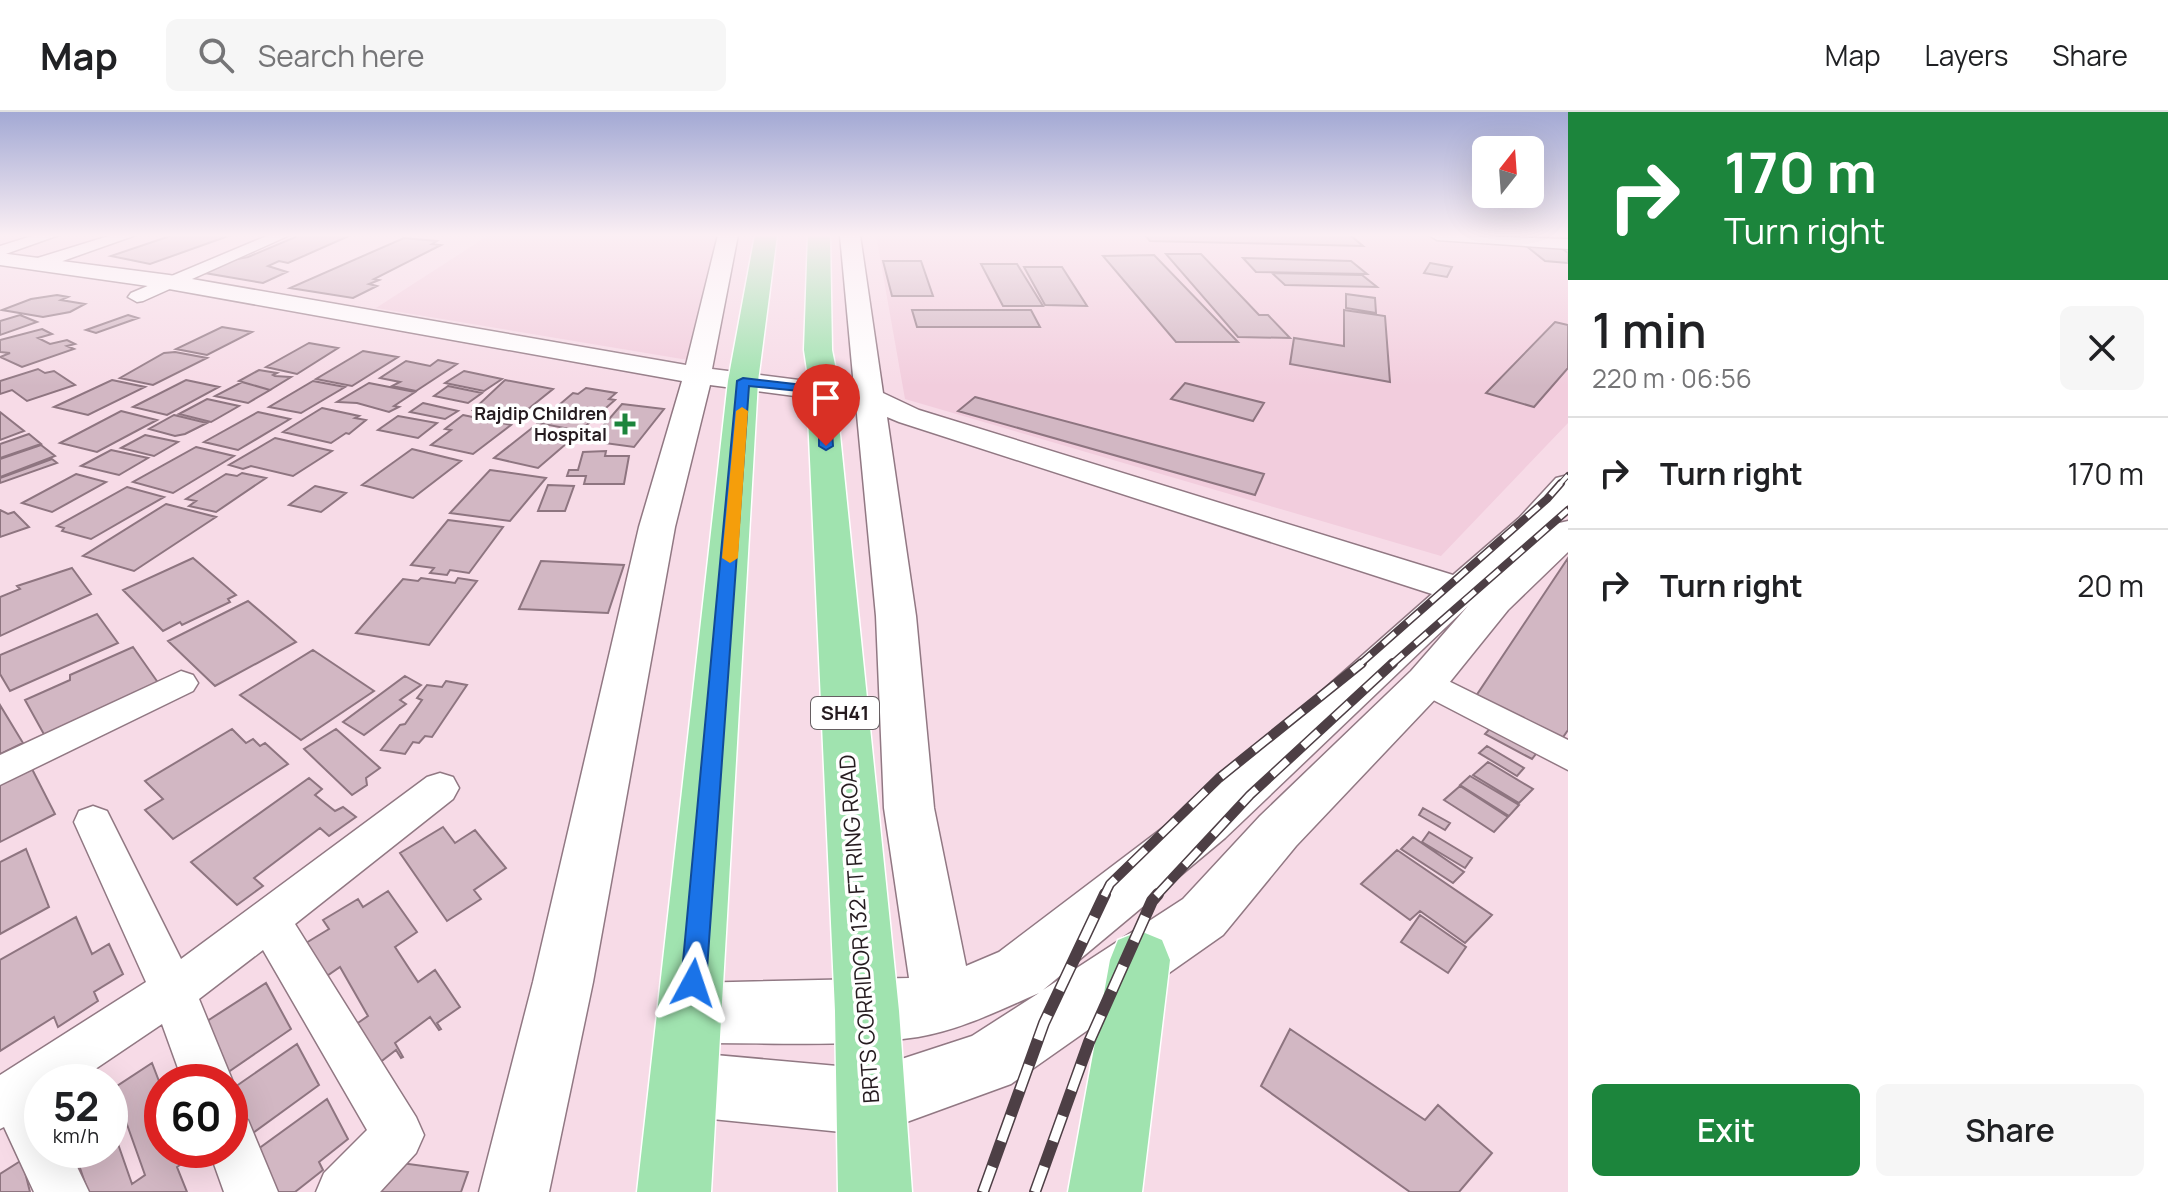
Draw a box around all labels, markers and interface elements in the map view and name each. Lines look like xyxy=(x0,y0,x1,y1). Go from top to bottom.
search box xyxy=(166,19,726,91)
text: Map xyxy=(40,29,118,81)
icon: search xyxy=(194,33,238,77)
text: Search here xyxy=(258,35,425,76)
text: Map xyxy=(1825,36,1881,74)
text: Layers xyxy=(1925,36,2008,74)
text: Share xyxy=(2052,36,2128,74)
text: 170 m xyxy=(1724,133,1877,210)
north arrow xyxy=(1472,136,1544,208)
map controls xyxy=(1472,136,1544,208)
icon: right xyxy=(1592,144,1696,248)
text: Turn right xyxy=(1724,206,1885,255)
text: 1 min xyxy=(1592,297,1706,362)
button: close xyxy=(2060,306,2144,390)
text: 220 m · 06:56 xyxy=(1592,360,1752,396)
pin xyxy=(792,364,860,446)
icon: arrive xyxy=(804,376,848,420)
place label: Rajdip Children Hospital xyxy=(474,401,607,446)
marker: Rajdip Children Hospital xyxy=(614,413,636,435)
icon: right xyxy=(1592,451,1636,495)
text: Turn right xyxy=(1660,453,1803,494)
text: 170 m xyxy=(2067,453,2144,494)
icon: right xyxy=(1592,563,1636,607)
text: Turn right xyxy=(1660,565,1803,606)
text: 20 m xyxy=(2077,565,2144,606)
road number: SH41 xyxy=(811,697,879,729)
street label: BRTS CORRIDOR 132 FT RING ROAD xyxy=(832,754,886,1104)
position arrow xyxy=(651,941,735,1025)
speed limit sign: 60 xyxy=(144,1064,248,1168)
text: 52 xyxy=(53,1078,99,1133)
button: Exit xyxy=(1592,1084,1860,1176)
button: Share xyxy=(1876,1084,2144,1176)
text: km/h xyxy=(53,1122,99,1149)

